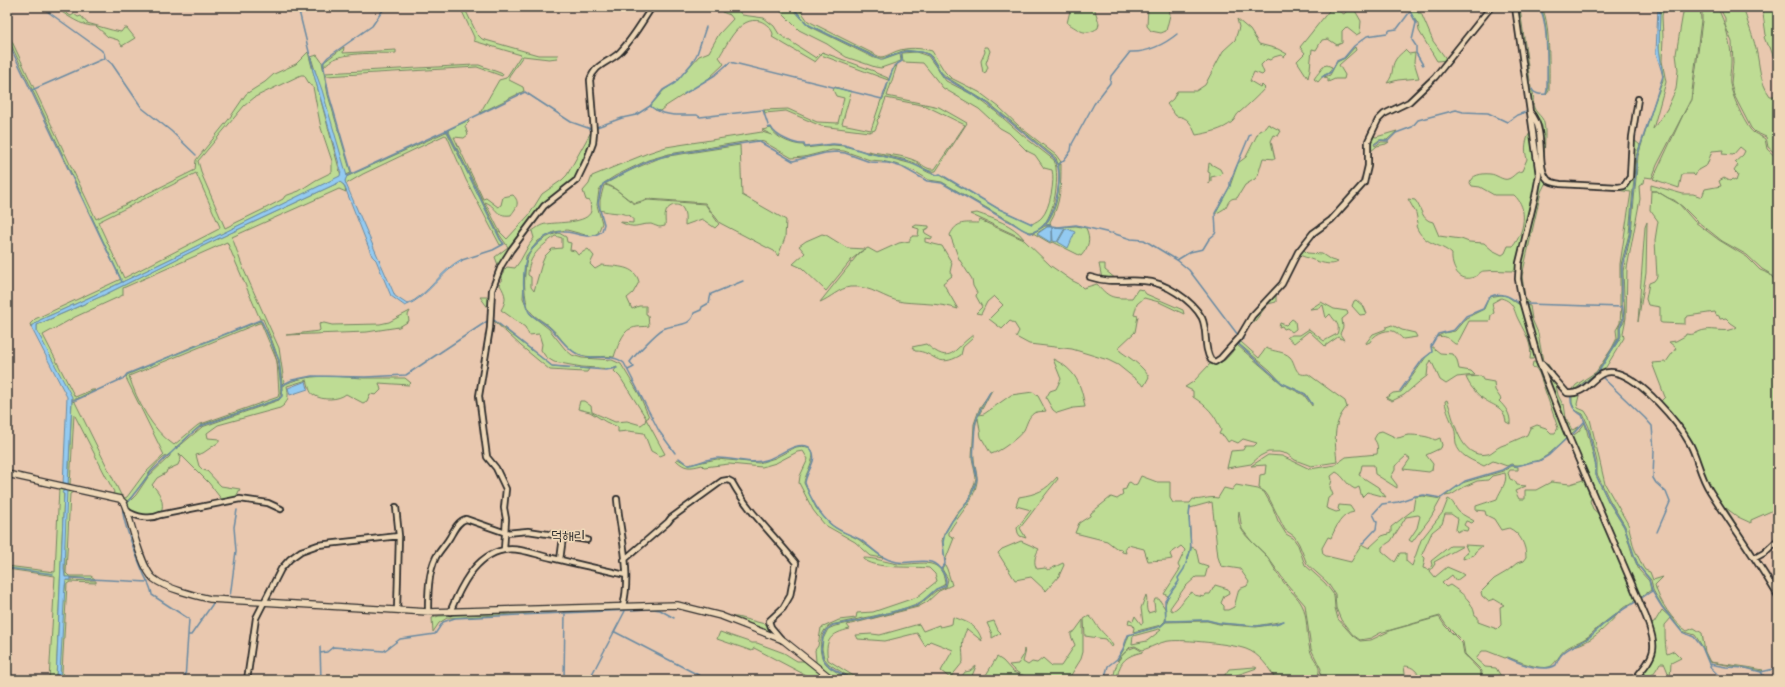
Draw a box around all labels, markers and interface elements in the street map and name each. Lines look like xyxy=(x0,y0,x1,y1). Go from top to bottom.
district label: 덕해리 xyxy=(551,527,585,544)

